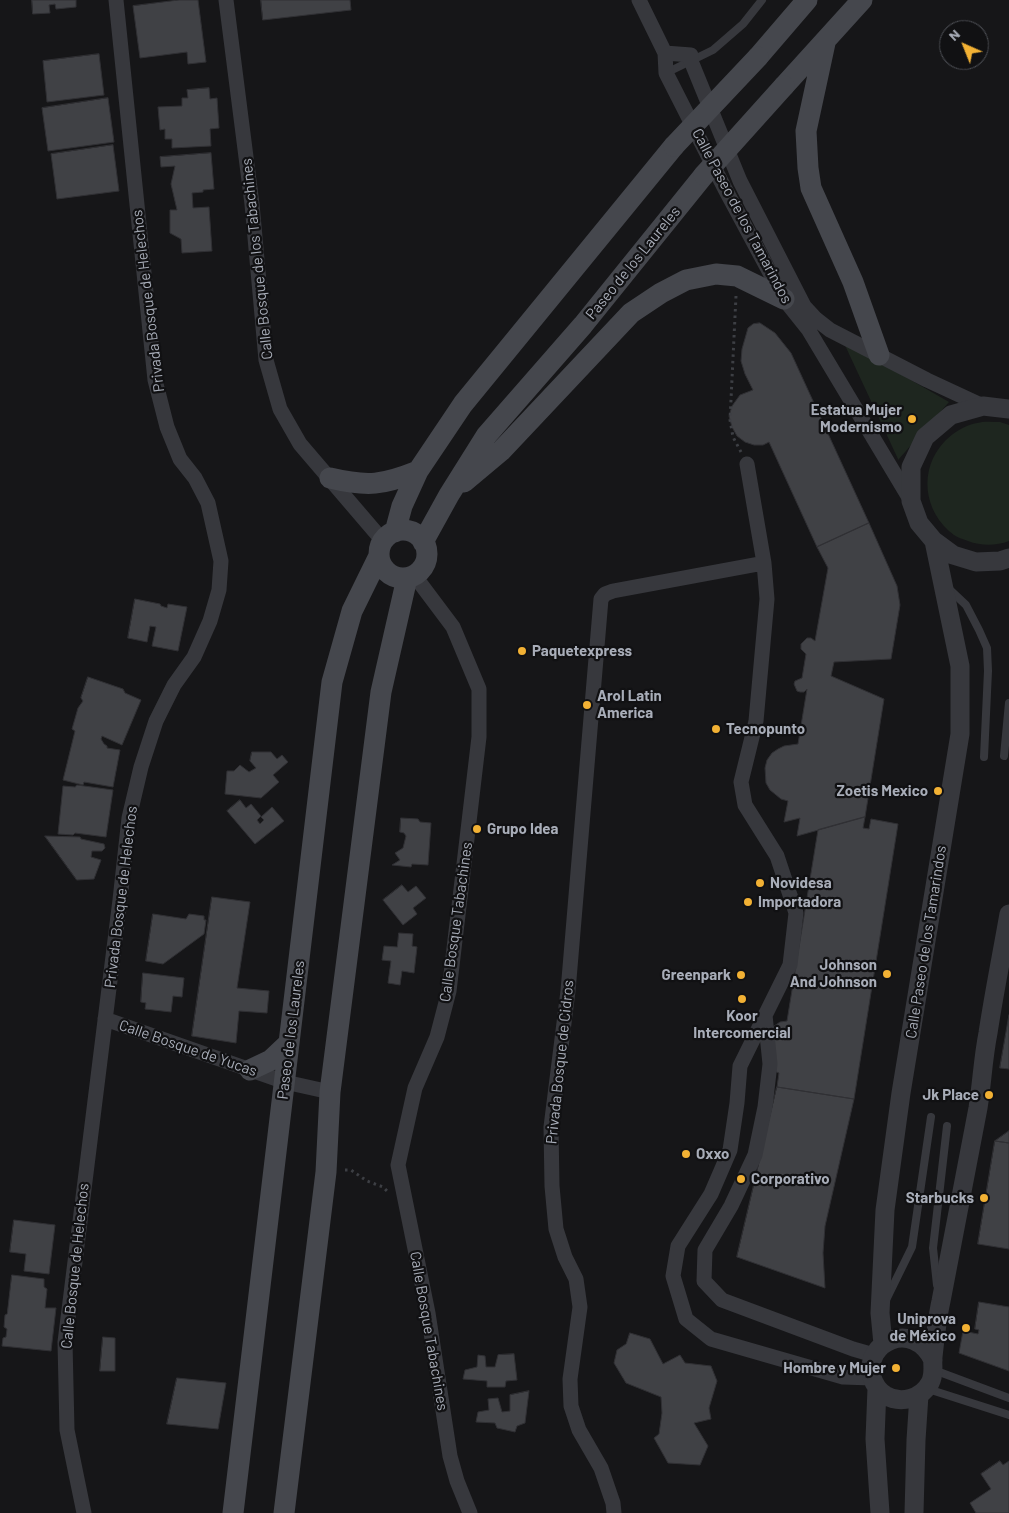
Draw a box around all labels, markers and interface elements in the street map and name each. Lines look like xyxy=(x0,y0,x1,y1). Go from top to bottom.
north arrow xyxy=(939,20,989,70)
text: N xyxy=(945,25,963,44)
street label: Calle Paseo de los Tamarindos xyxy=(688,126,796,306)
street label: Calle Bosque de los Tabachines xyxy=(237,157,277,361)
street label: Paseo de los Laureles xyxy=(582,203,684,323)
street label: Privada Bosque de Helechos xyxy=(128,209,168,393)
place label: Estatua Mujer Modernismo xyxy=(811,401,902,436)
marker: Estatua Mujer Modernismo xyxy=(906,413,918,425)
place label: Paquetexpress xyxy=(532,642,632,660)
marker: Paquetexpress xyxy=(516,645,528,657)
place label: Arol Latin America xyxy=(597,687,662,722)
marker: Arol Latin America xyxy=(581,699,593,711)
place label: Tecnopunto xyxy=(726,720,805,738)
marker: Tecnopunto xyxy=(710,723,722,735)
place label: Zoetis Mexico xyxy=(836,782,928,800)
marker: Zoetis Mexico xyxy=(932,785,944,797)
street label: Privada Bosque de Helechos xyxy=(101,805,141,989)
place label: Grupo Idea xyxy=(487,820,558,838)
marker: Grupo Idea xyxy=(471,823,483,835)
street label: Calle Bosque Tabachines xyxy=(436,841,476,1003)
street label: Calle Paseo de los Tamarindos xyxy=(902,844,950,1040)
place label: Novidesa xyxy=(770,874,832,892)
marker: Novidesa xyxy=(754,877,766,889)
place label: Importadora xyxy=(758,893,841,911)
marker: Importadora xyxy=(742,896,754,908)
place label: Johnson And Johnson xyxy=(790,956,877,991)
street label: Paseo de los Laureles xyxy=(274,959,308,1101)
place label: Greenpark xyxy=(662,966,731,984)
marker: Johnson And Johnson xyxy=(881,968,893,980)
marker: Greenpark xyxy=(735,969,747,981)
street label: Privada Bosque de Cidros xyxy=(542,979,578,1145)
marker: Koor Intercomercial xyxy=(736,993,748,1005)
place label: Koor Intercomercial xyxy=(693,1007,791,1042)
street label: Calle Bosque de Yucas xyxy=(117,1016,259,1080)
place label: Jk Place xyxy=(923,1086,979,1104)
marker: Jk Place xyxy=(983,1089,995,1101)
place label: Oxxo xyxy=(696,1145,729,1163)
marker: Oxxo xyxy=(680,1148,692,1160)
place label: Corporativo xyxy=(751,1170,830,1188)
marker: Corporativo xyxy=(735,1173,747,1185)
street label: Calle Bosque de Helechos xyxy=(57,1182,93,1350)
place label: Starbucks xyxy=(906,1189,974,1207)
marker: Starbucks xyxy=(978,1192,990,1204)
street label: Calle Bosque Tabachines xyxy=(406,1250,452,1412)
place label: Uniprova de México xyxy=(890,1310,956,1345)
marker: Uniprova de México xyxy=(960,1322,972,1334)
place label: Hombre y Mujer xyxy=(783,1359,886,1377)
marker: Hombre y Mujer xyxy=(890,1362,902,1374)

